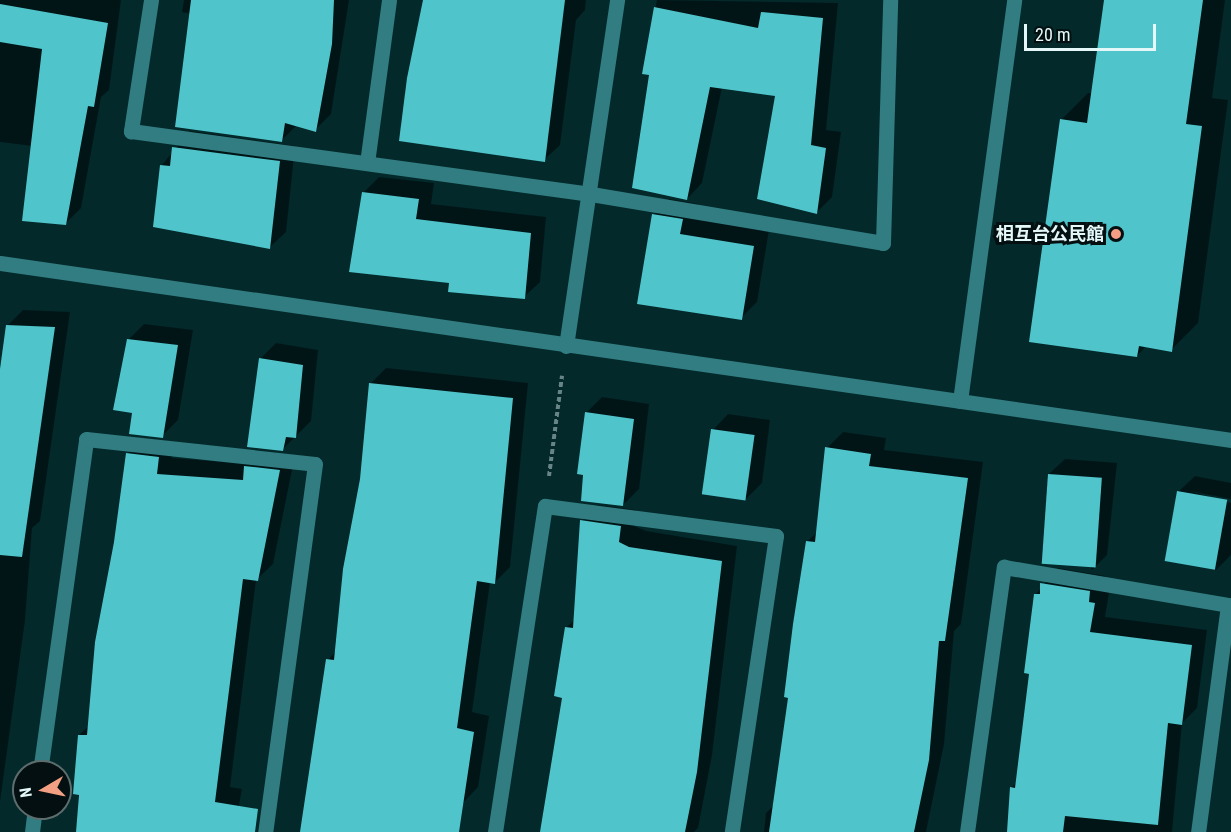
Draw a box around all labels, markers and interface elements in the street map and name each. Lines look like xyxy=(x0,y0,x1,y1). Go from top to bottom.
scale bar xyxy=(1027,12,1159,50)
text: 20 m xyxy=(1035,24,1070,45)
place label: 相互台公民館 xyxy=(996,223,1104,245)
marker: 相互台公民館 xyxy=(1109,227,1123,241)
north arrow xyxy=(12,760,72,820)
text: N xyxy=(16,786,36,799)

